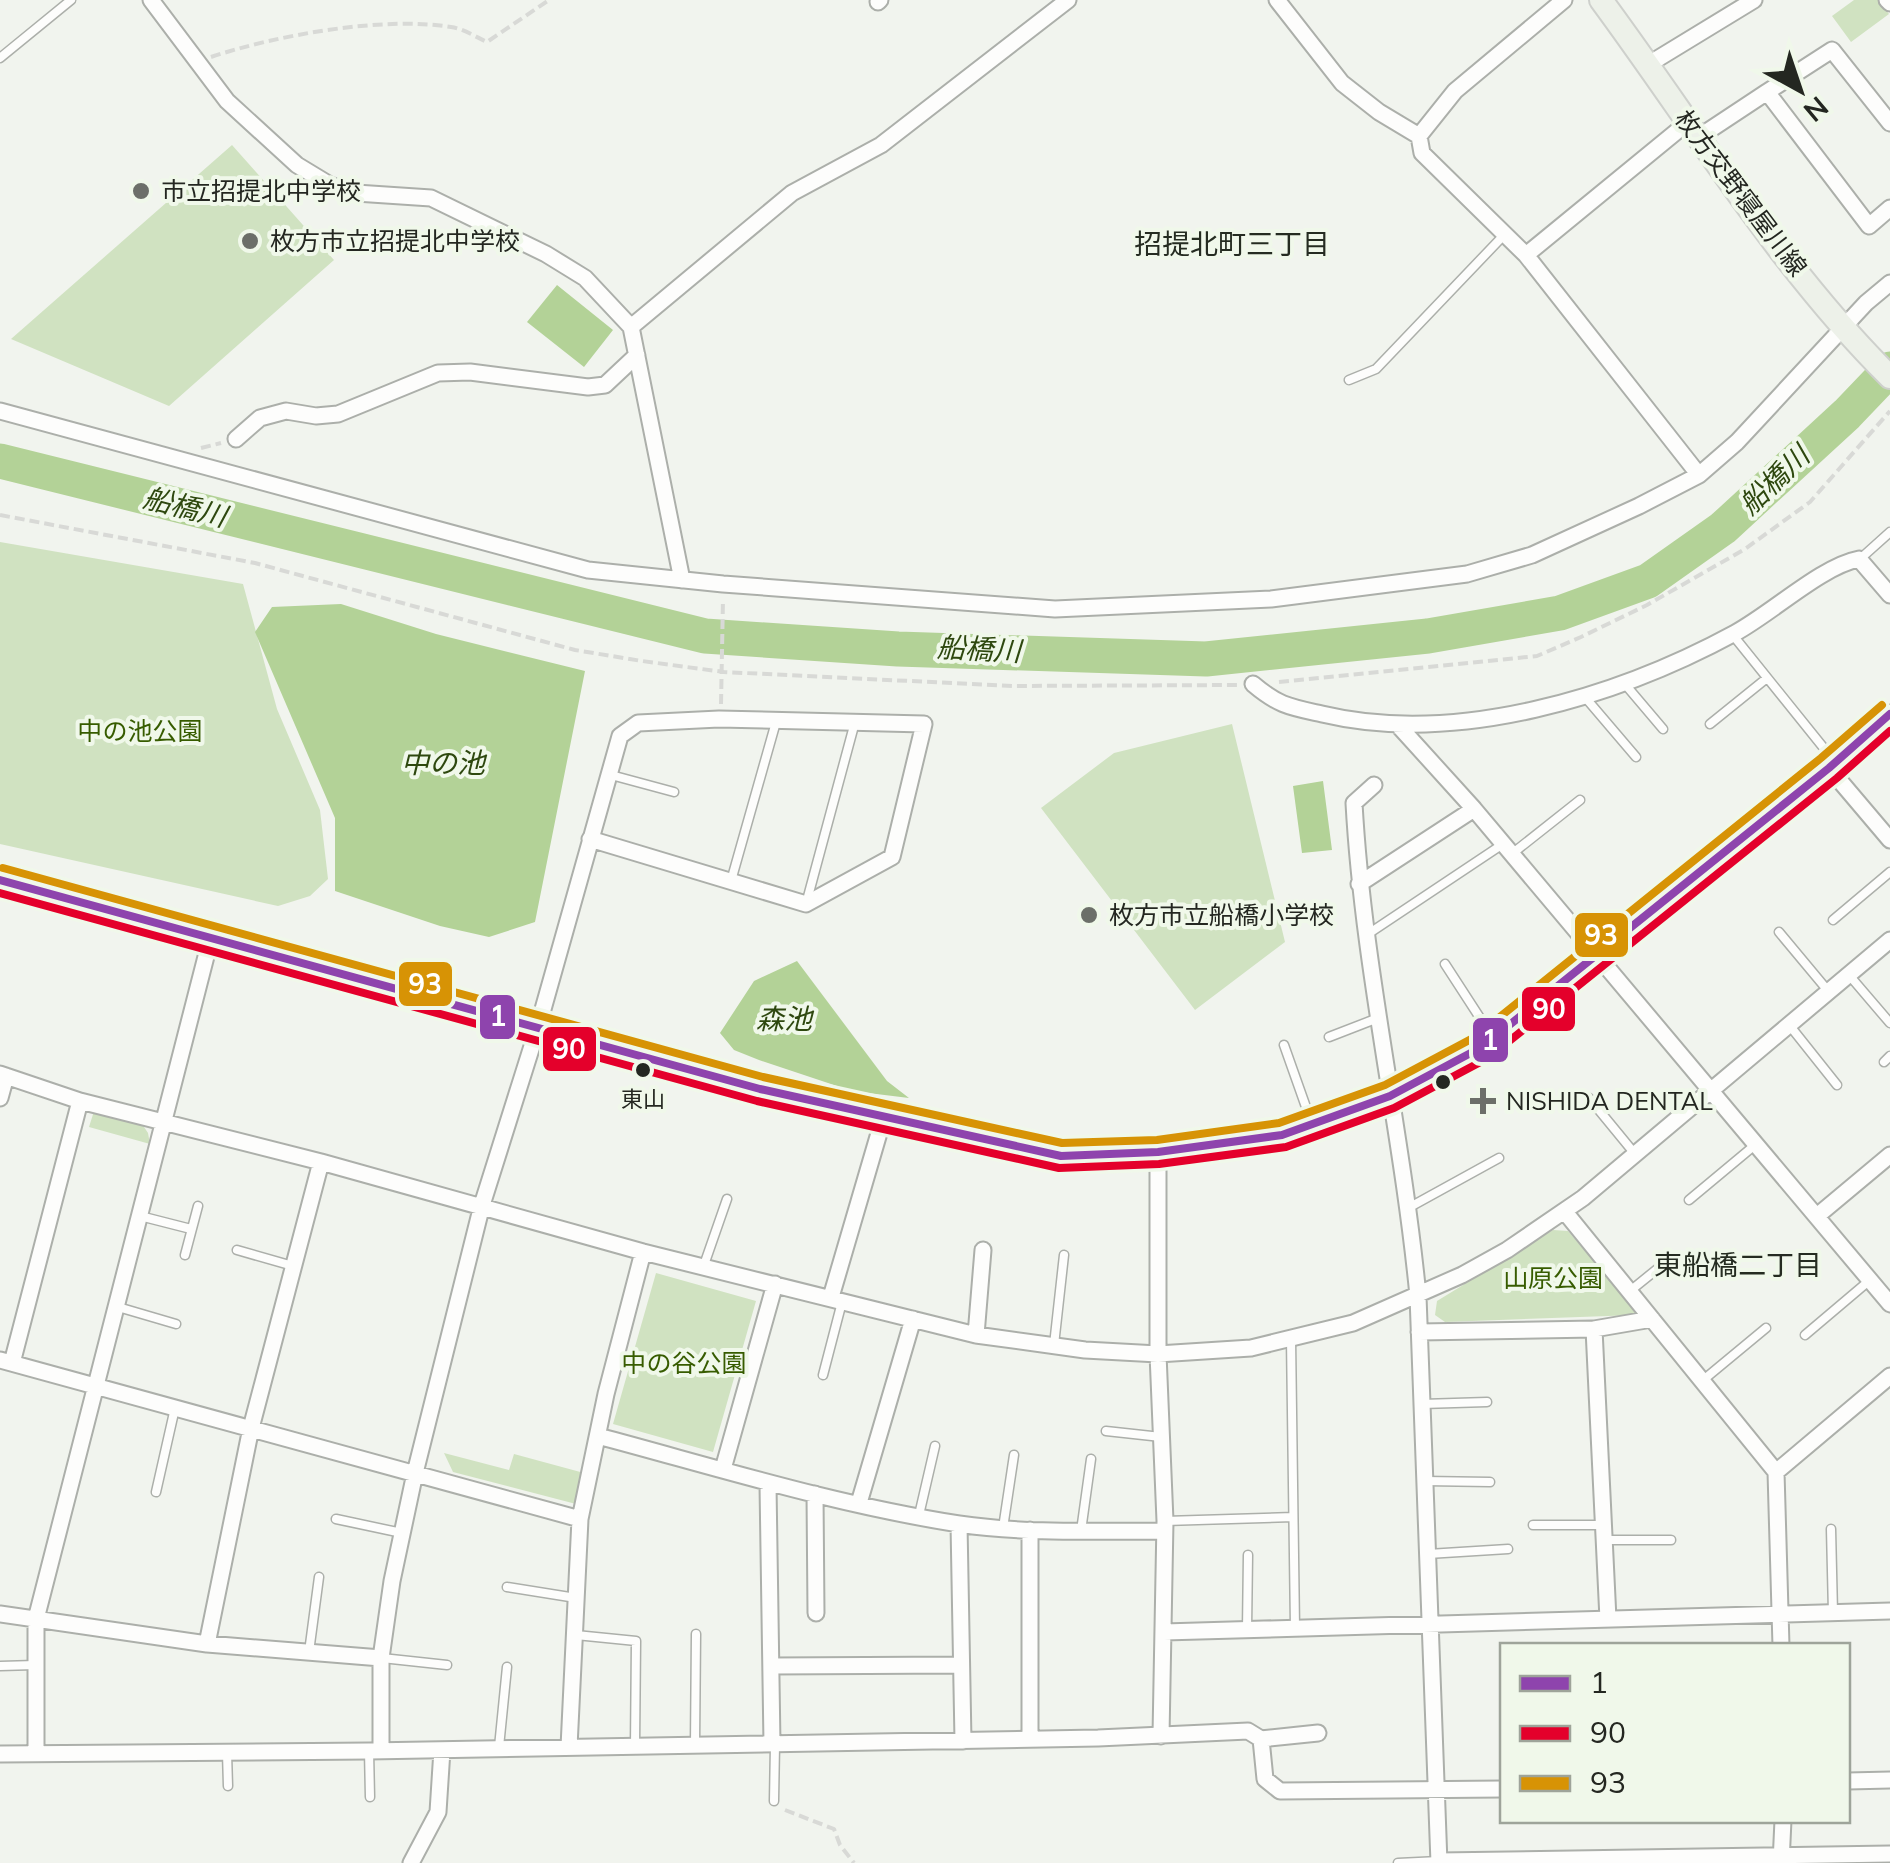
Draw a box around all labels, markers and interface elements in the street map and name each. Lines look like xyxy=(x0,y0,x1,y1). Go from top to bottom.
north arrow xyxy=(1750,40,1850,140)
text: N xyxy=(1797,89,1836,130)
street label: 枚方交野寝屋川線 xyxy=(1669,104,1814,282)
place label: 市立招提北中学校 xyxy=(161,175,361,206)
marker: 市立招提北中学校 xyxy=(130,180,152,202)
place label: 枚方市立招提北中学校 xyxy=(270,225,520,256)
district label: 招提北町三丁目 xyxy=(1134,226,1330,261)
marker: 枚方市立招提北中学校 xyxy=(239,230,261,252)
water label: 船橋川 xyxy=(1731,436,1818,521)
water label: 船橋川 xyxy=(140,479,233,534)
water label: 船橋川 xyxy=(936,629,1025,668)
park label: 中の池公園 xyxy=(77,715,203,746)
water label: 中の池 xyxy=(401,745,488,780)
place label: 枚方市立船橋小学校 xyxy=(1109,899,1334,930)
marker: 枚方市立船橋小学校 xyxy=(1078,904,1100,926)
line badge: 93 xyxy=(1573,911,1630,959)
text: 93 xyxy=(1584,917,1618,952)
line badge: 93 xyxy=(397,960,454,1008)
text: 93 xyxy=(408,966,442,1001)
line badge: 90 xyxy=(1520,985,1577,1033)
text: 90 xyxy=(1532,991,1566,1026)
line badge: 1 xyxy=(478,993,517,1041)
text: 1 xyxy=(490,998,506,1033)
water label: 森池 xyxy=(756,1001,815,1036)
line badge: 1 xyxy=(1471,1016,1510,1064)
text: 1 xyxy=(1482,1022,1498,1057)
line badge: 90 xyxy=(541,1025,598,1073)
text: 90 xyxy=(552,1031,586,1066)
marker: 東山 xyxy=(633,1060,653,1080)
unlabelled marker xyxy=(1433,1072,1453,1092)
place label: 東山 xyxy=(621,1085,665,1113)
place label: NISHIDA DENTAL xyxy=(1506,1085,1713,1116)
marker: NISHIDA DENTAL xyxy=(1470,1088,1496,1114)
district label: 東船橋二丁目 xyxy=(1654,1247,1822,1282)
park label: 山原公園 xyxy=(1503,1262,1603,1293)
park label: 中の谷公園 xyxy=(621,1347,747,1378)
legend xyxy=(1500,1643,1850,1823)
text: 1 xyxy=(1590,1663,1608,1701)
text: 90 xyxy=(1590,1713,1626,1751)
text: 93 xyxy=(1590,1763,1626,1801)

